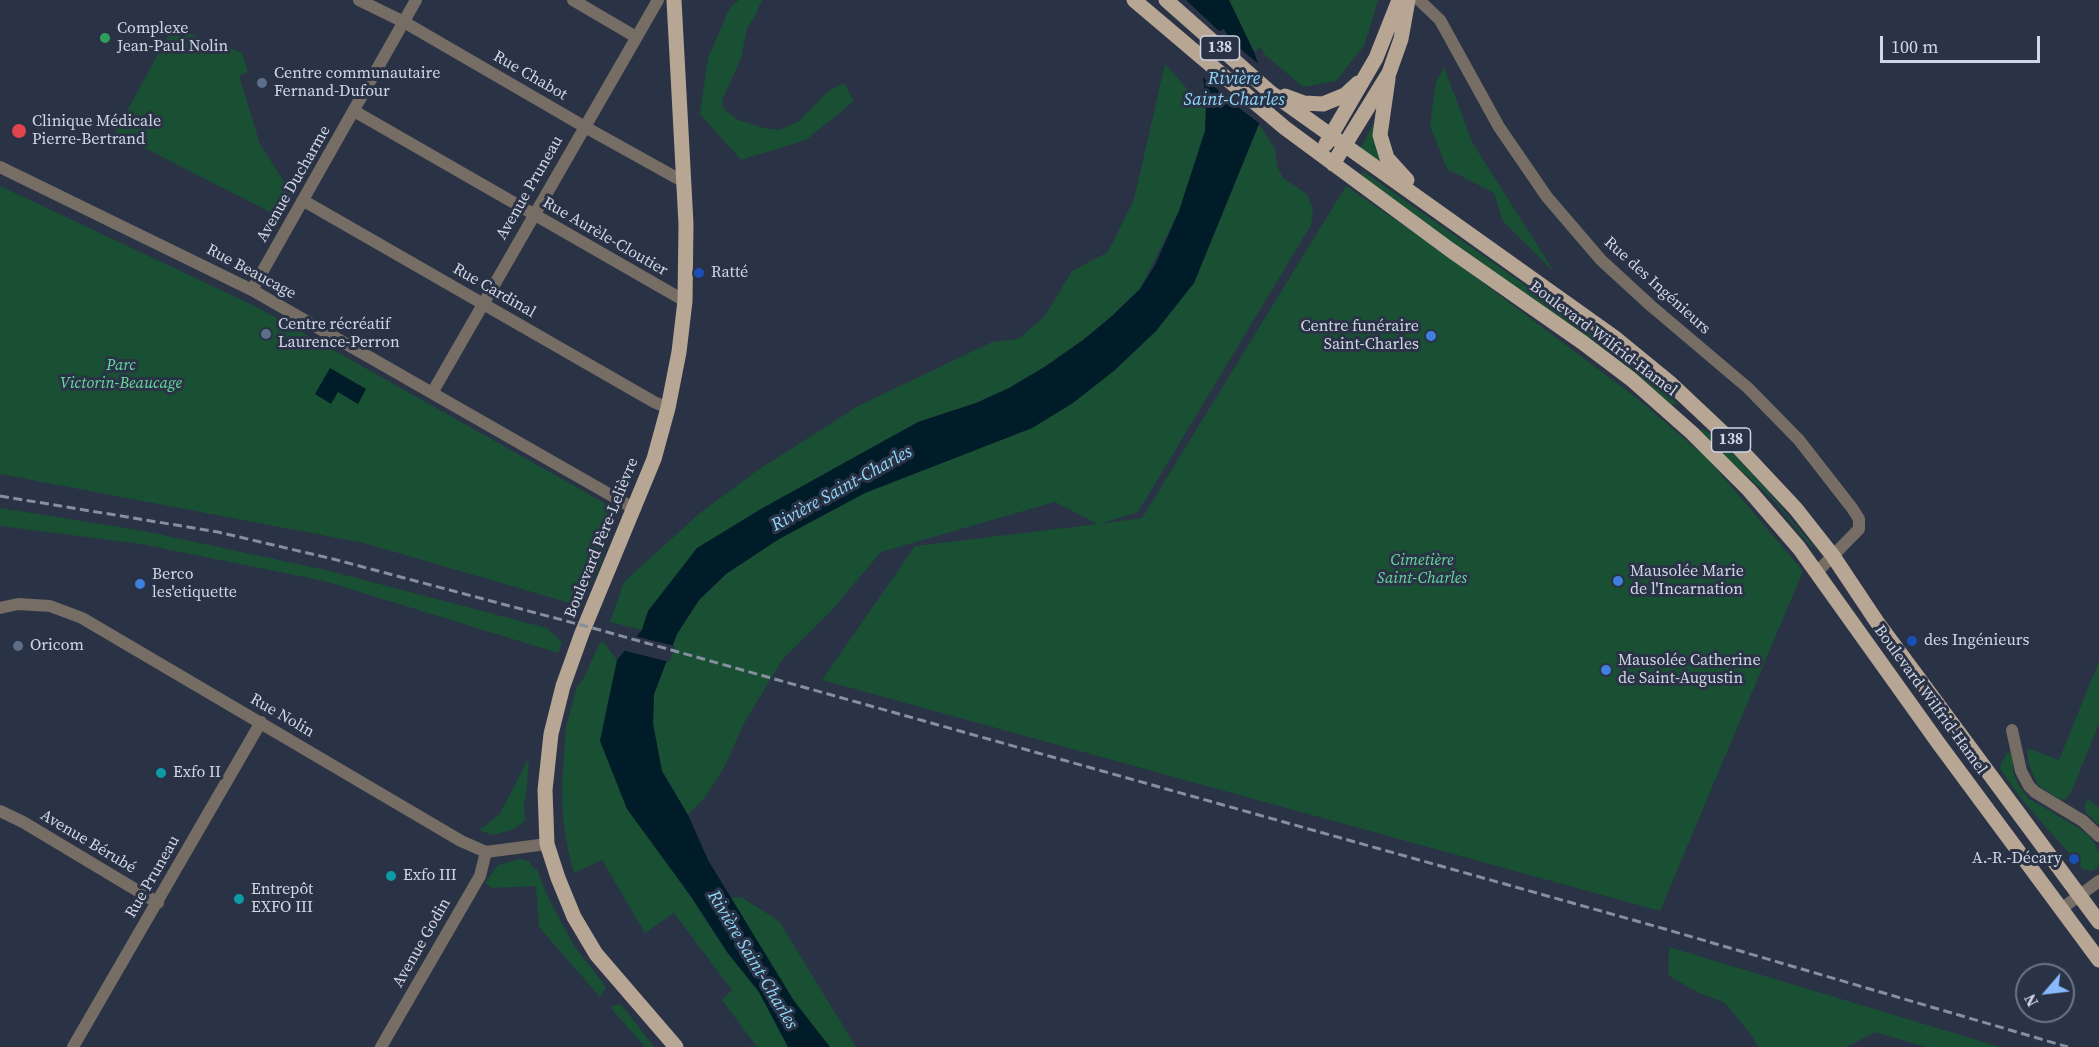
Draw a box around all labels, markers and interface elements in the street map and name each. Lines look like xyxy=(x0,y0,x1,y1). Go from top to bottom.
place label: Complexe Jean-Paul Nolin xyxy=(117,19,228,57)
scale bar xyxy=(1883,24,2044,62)
marker: Complexe Jean-Paul Nolin xyxy=(98,31,112,45)
text: 100 m xyxy=(1891,34,1938,59)
road number: 138 xyxy=(1200,36,1240,60)
street label: Rue Chabot xyxy=(490,47,570,105)
place label: Centre communautaire Fernand-Dufour xyxy=(274,64,440,102)
water label: Rivière Saint-Charles xyxy=(1183,68,1285,110)
marker: Centre communautaire Fernand-Dufour xyxy=(255,76,269,90)
place label: Clinique Médicale Pierre-Bertrand xyxy=(32,112,161,150)
marker: Clinique Médicale Pierre-Bertrand xyxy=(10,122,28,140)
street label: Avenue Ducharme xyxy=(253,122,335,246)
street label: Avenue Pruneau xyxy=(492,133,568,243)
street label: Rue Aurèle-Cloutier xyxy=(539,193,671,281)
street label: Rue des Ingénieurs xyxy=(1600,233,1714,339)
street label: Rue Beaucage xyxy=(203,240,299,304)
street label: Rue Cardinal xyxy=(449,260,539,322)
place label: Ratté xyxy=(711,263,748,283)
marker: Ratté xyxy=(692,266,706,280)
street label: Boulevard Wilfrid-Hamel xyxy=(1526,277,1680,401)
place label: Centre récréatif Laurence-Perron xyxy=(278,315,400,353)
place label: Centre funéraire Saint-Charles xyxy=(1300,317,1419,355)
marker: Centre récréatif Laurence-Perron xyxy=(259,327,273,341)
marker: Centre funéraire Saint-Charles xyxy=(1424,329,1438,343)
park label: Parc Victorin-Beaucage xyxy=(60,356,182,394)
road number: 138 xyxy=(1712,428,1750,452)
water label: Rivière Saint-Charles xyxy=(768,441,916,537)
street label: Boulevard Père-Lelièvre xyxy=(561,455,643,621)
park label: Cimetière Saint-Charles xyxy=(1377,551,1467,589)
place label: Mausolée Marie de l'Incarnation xyxy=(1630,562,1744,600)
place label: Berco les'etiquette xyxy=(152,565,237,603)
marker: Mausolée Marie de l'Incarnation xyxy=(1611,574,1625,588)
marker: Berco les'etiquette xyxy=(133,577,147,591)
street label: Boulevard Wilfrid-Hamel xyxy=(1869,622,1991,778)
place label: des Ingénieurs xyxy=(1924,631,2029,651)
marker: des Ingénieurs xyxy=(1905,634,1919,648)
place label: Oricom xyxy=(30,636,84,656)
marker: Oricom xyxy=(11,639,25,653)
place label: Mausolée Catherine de Saint-Augustin xyxy=(1618,651,1761,689)
marker: Mausolée Catherine de Saint-Augustin xyxy=(1599,663,1613,677)
street label: Rue Nolin xyxy=(247,690,317,742)
place label: Exfo II xyxy=(173,763,221,783)
marker: Exfo II xyxy=(154,766,168,780)
street label: Avenue Bérubé xyxy=(37,806,139,878)
street label: Rue Pruneau xyxy=(122,832,184,922)
place label: A.-R.-Décary xyxy=(1972,849,2062,869)
marker: A.-R.-Décary xyxy=(2067,852,2081,866)
place label: Exfo III xyxy=(403,866,457,886)
marker: Exfo III xyxy=(384,869,398,883)
place label: Entrepôt EXFO III xyxy=(251,880,313,918)
water label: Rivière Saint-Charles xyxy=(702,887,802,1033)
marker: Entrepôt EXFO III xyxy=(232,892,246,906)
street label: Avenue Godin xyxy=(389,895,455,991)
north arrow xyxy=(2015,963,2075,1023)
text: N xyxy=(2018,990,2043,1011)

